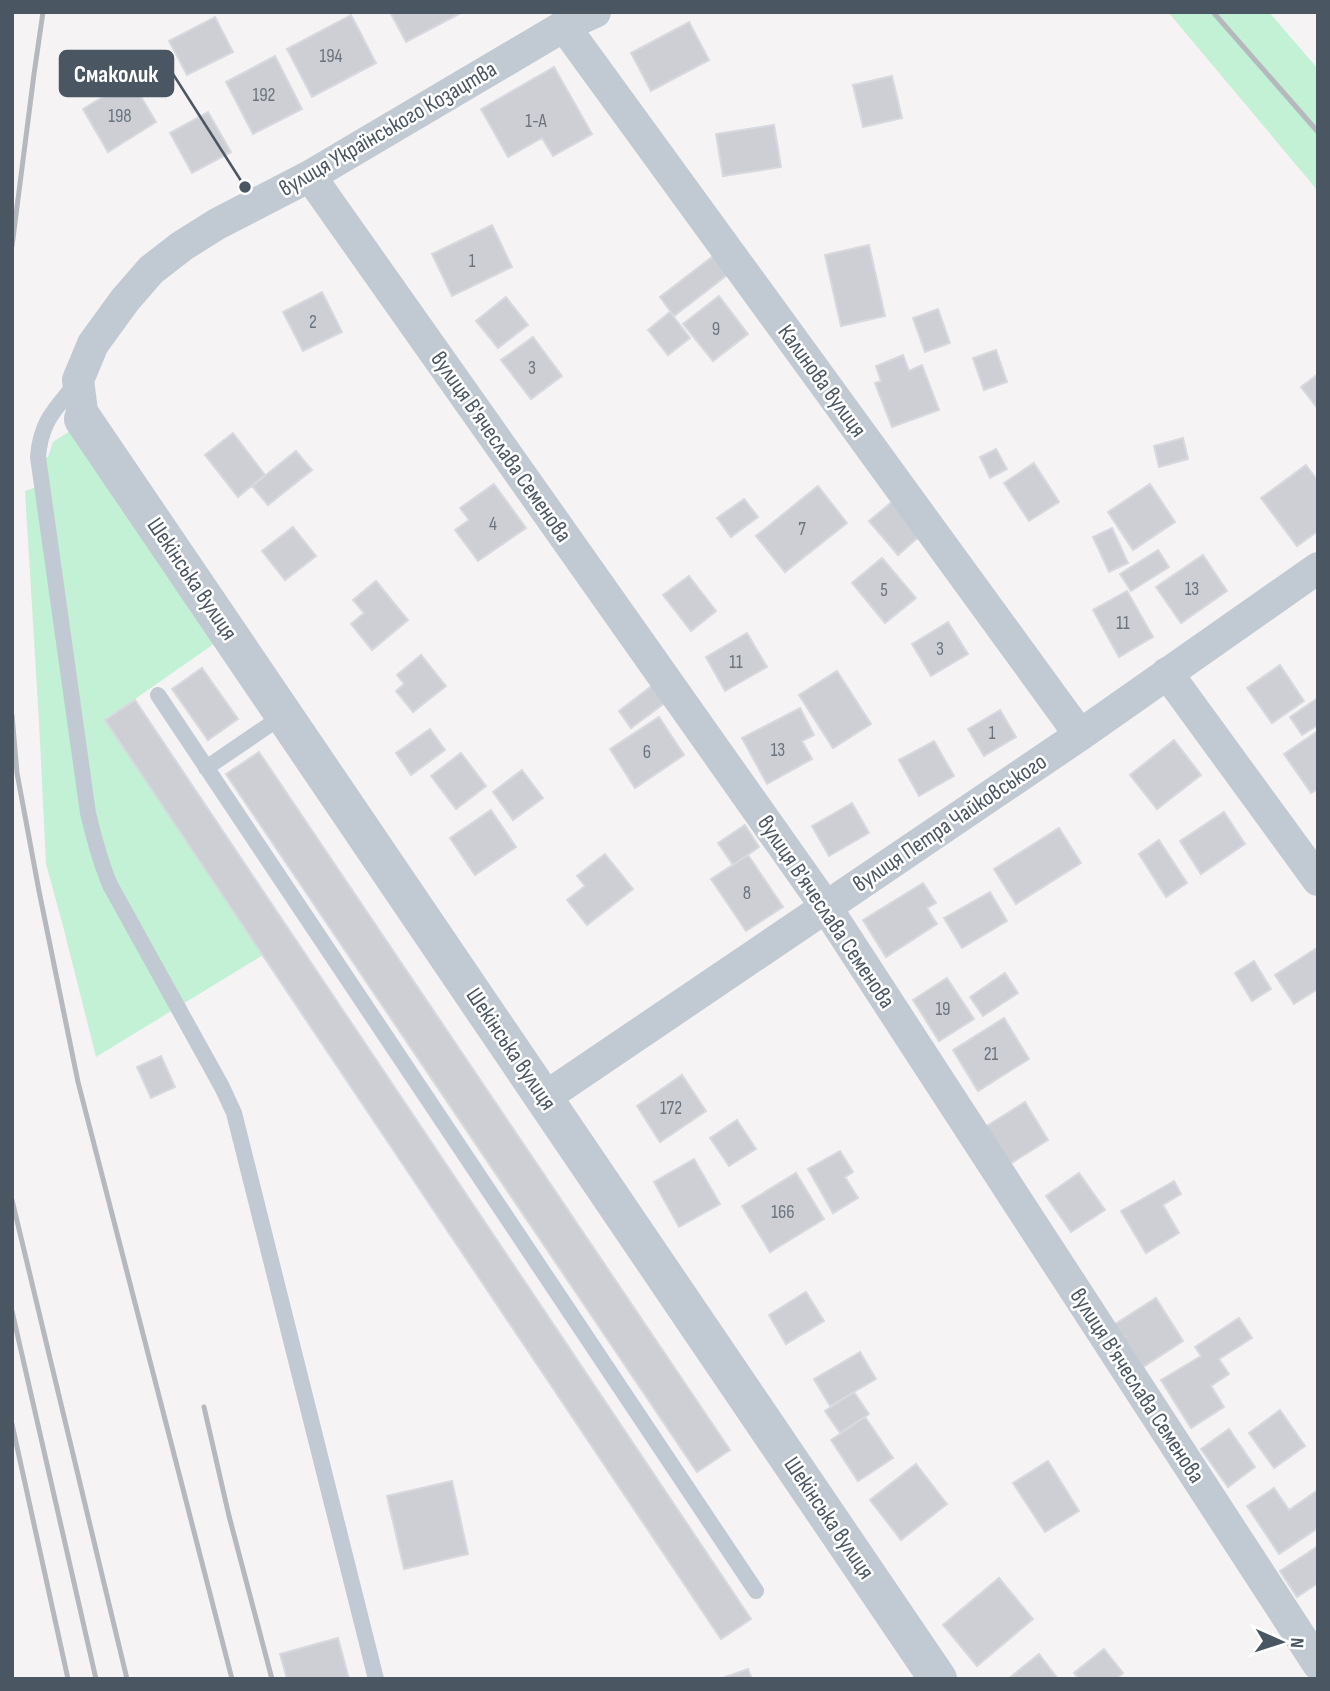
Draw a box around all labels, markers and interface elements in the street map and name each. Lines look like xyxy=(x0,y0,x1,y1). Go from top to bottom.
house number: 194 xyxy=(319,45,343,68)
callout: Смаколик xyxy=(60,51,173,96)
street label: вулиця Українського Козацтва xyxy=(274,55,502,203)
text: Смаколик xyxy=(74,60,159,89)
house number: 192 xyxy=(253,84,275,107)
house number: 198 xyxy=(108,105,132,128)
house number: 1-А xyxy=(525,110,548,133)
house number: 1 xyxy=(469,250,476,273)
house number: 2 xyxy=(309,311,317,334)
house number: 9 xyxy=(712,318,720,341)
street label: Калинова вулиця xyxy=(772,319,872,443)
street label: вулиця В'ячеслава Семенова xyxy=(425,346,577,548)
house number: 3 xyxy=(528,357,536,380)
street label: Шекінська вулиця xyxy=(141,512,243,646)
house number: 4 xyxy=(489,513,497,536)
house number: 7 xyxy=(798,518,806,541)
house number: 13 xyxy=(1185,578,1199,601)
house number: 5 xyxy=(880,579,888,602)
house number: 11 xyxy=(1116,612,1130,635)
house number: 3 xyxy=(936,638,944,661)
house number: 11 xyxy=(729,651,743,674)
house number: 1 xyxy=(989,722,996,745)
house number: 13 xyxy=(771,739,785,762)
house number: 6 xyxy=(643,741,651,764)
street label: вулиця Петра Чайковського xyxy=(848,748,1052,898)
street label: вулиця В'ячеслава Семенова xyxy=(751,810,901,1014)
house number: 8 xyxy=(743,882,751,905)
street label: Шекінська вулиця xyxy=(460,982,562,1116)
house number: 19 xyxy=(935,998,951,1021)
house number: 21 xyxy=(984,1043,999,1066)
house number: 172 xyxy=(660,1097,682,1120)
house number: 166 xyxy=(771,1201,795,1224)
street label: вулиця В'ячеслава Семенова xyxy=(1064,1283,1210,1489)
street label: Шекінська вулиця xyxy=(778,1451,880,1585)
north arrow xyxy=(1246,1607,1316,1677)
text: N xyxy=(1285,1637,1308,1648)

